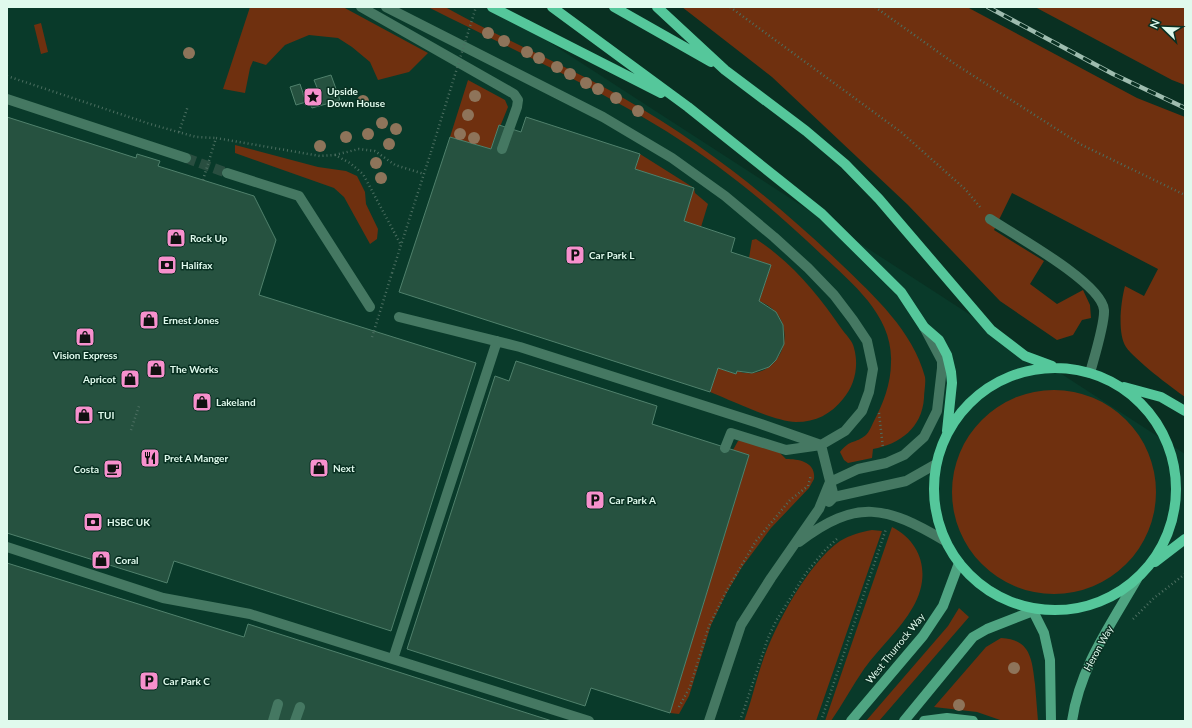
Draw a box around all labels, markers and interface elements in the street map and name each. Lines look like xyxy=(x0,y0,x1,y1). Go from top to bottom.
north arrow xyxy=(1144,8,1184,48)
text: N xyxy=(1147,17,1162,30)
place label: Upside Down House xyxy=(327,85,386,109)
place icon: Upside Down House xyxy=(302,86,324,108)
shop icon: Rock Up xyxy=(165,227,187,249)
place label: Rock Up xyxy=(190,232,228,244)
parking icon: Car Park L xyxy=(564,244,586,266)
place label: Car Park L xyxy=(589,249,635,261)
bank icon: Halifax xyxy=(156,254,178,276)
place label: Halifax xyxy=(181,259,213,271)
shop icon: Ernest Jones xyxy=(138,309,160,331)
place label: Ernest Jones xyxy=(163,314,219,326)
shop icon: Vision Express xyxy=(74,326,96,348)
place label: Vision Express xyxy=(52,349,118,361)
shop icon: The Works xyxy=(145,358,167,380)
place label: The Works xyxy=(170,363,219,375)
shop icon: Apricot xyxy=(119,368,141,390)
place label: Apricot xyxy=(82,373,116,385)
shop icon: Lakeland xyxy=(191,391,213,413)
place label: Lakeland xyxy=(216,396,256,408)
shop icon: TUI xyxy=(73,404,95,426)
place label: TUI xyxy=(98,409,114,421)
restaurant icon: Pret A Manger xyxy=(139,447,161,469)
place label: Pret A Manger xyxy=(164,452,228,464)
shop icon: Next xyxy=(308,457,330,479)
cafe icon: Costa xyxy=(102,458,124,480)
place label: Next xyxy=(333,462,355,474)
place label: Costa xyxy=(74,463,99,475)
parking icon: Car Park A xyxy=(584,489,606,511)
place label: Car Park A xyxy=(609,494,656,506)
bank icon: HSBC UK xyxy=(82,511,104,533)
place label: HSBC UK xyxy=(107,516,150,528)
shop icon: Coral xyxy=(90,549,112,571)
place label: Coral xyxy=(115,554,138,566)
street label: West Thurrock Way xyxy=(863,610,928,686)
street label: Heron Way xyxy=(1081,623,1116,673)
parking icon: Car Park C xyxy=(138,670,160,692)
place label: Car Park C xyxy=(163,675,210,687)

